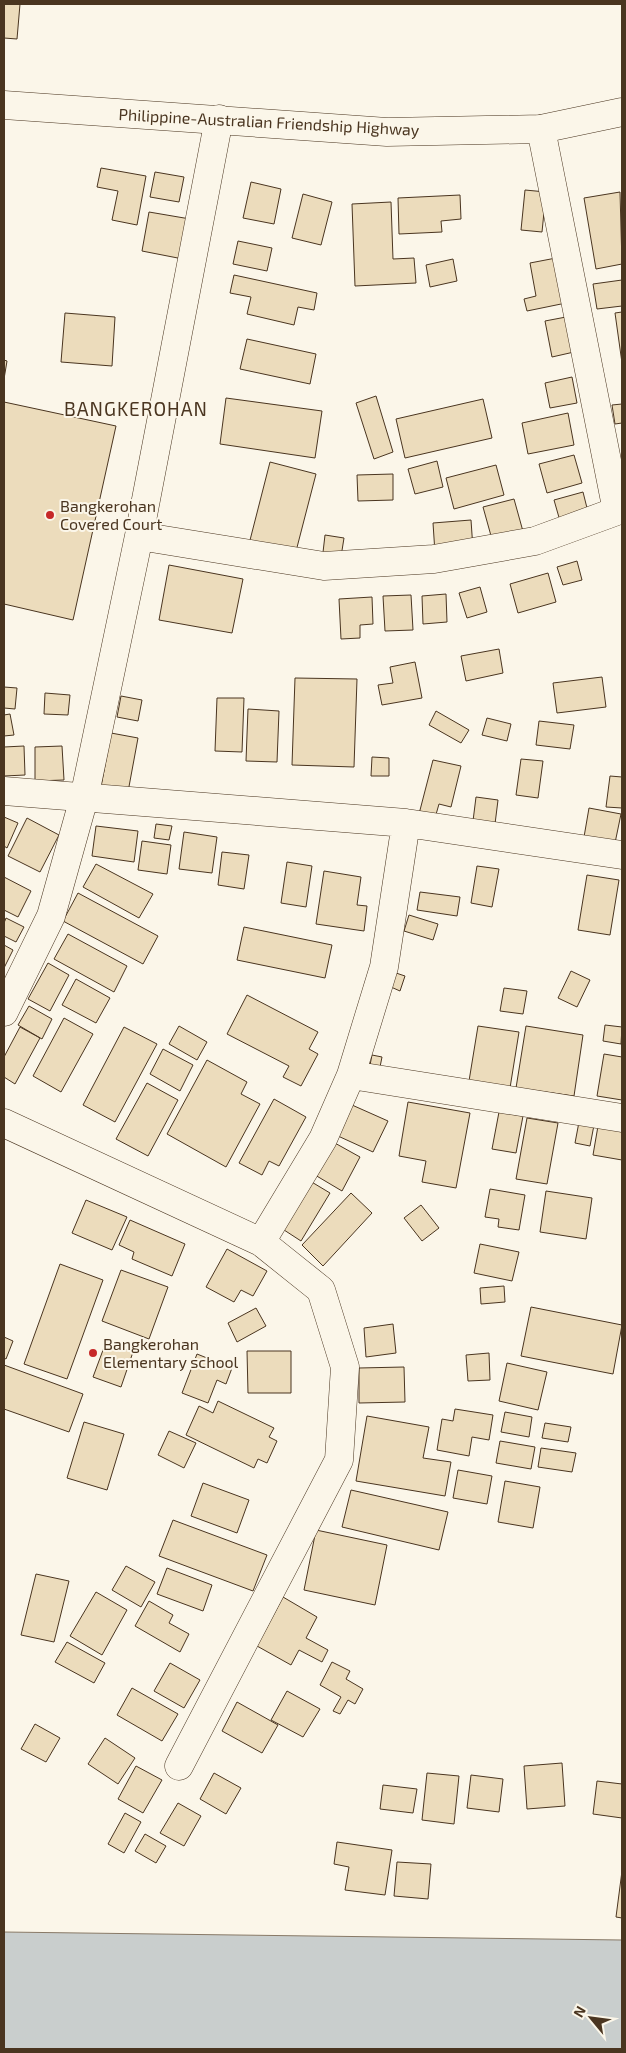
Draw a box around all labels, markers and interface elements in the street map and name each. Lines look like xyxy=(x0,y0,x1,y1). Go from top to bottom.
street label: Philippine-Australian Friendship Highway xyxy=(118,104,420,139)
district label: BANGKEROHAN xyxy=(64,397,208,420)
place label: Bangkerohan Covered Court xyxy=(60,496,162,533)
marker: Bangkerohan Covered Court xyxy=(44,509,56,521)
place label: Bangkerohan Elementary school xyxy=(103,1334,239,1371)
marker: Bangkerohan Elementary school xyxy=(87,1347,99,1359)
north arrow xyxy=(566,1993,616,2043)
text: N xyxy=(569,2003,589,2020)

